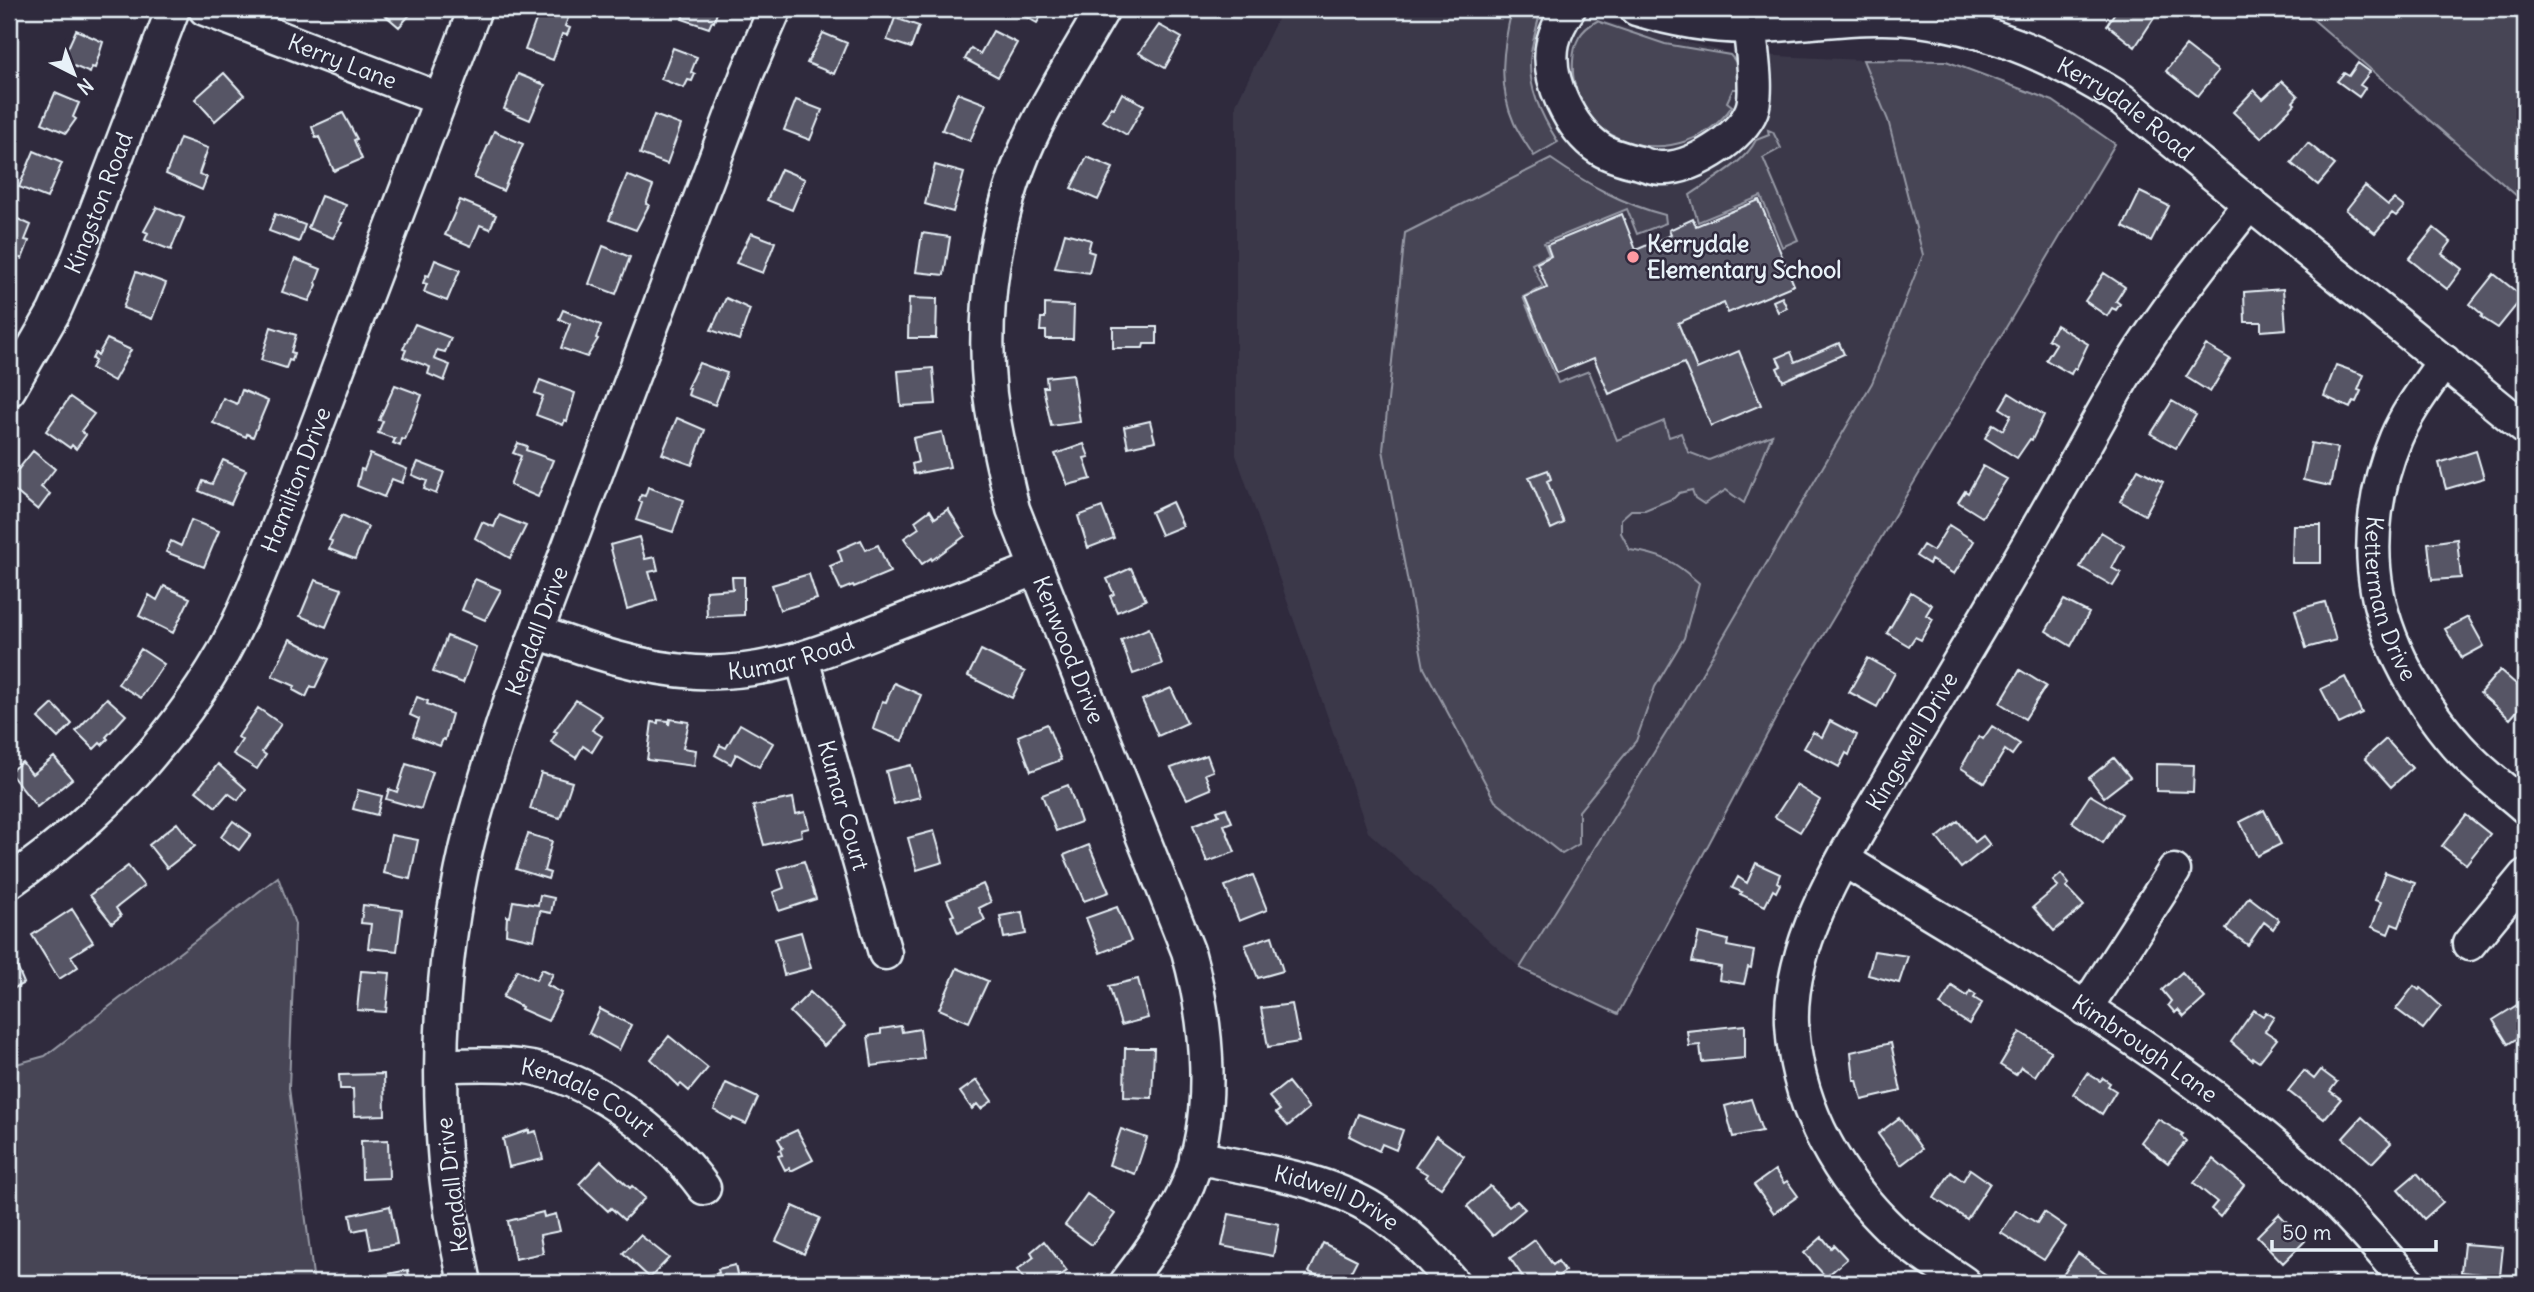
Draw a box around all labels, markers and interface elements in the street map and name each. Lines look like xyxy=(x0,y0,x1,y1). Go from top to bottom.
street label: Kerry Lane xyxy=(284,27,401,95)
north arrow xyxy=(38,38,108,108)
street label: Kerrydale Road xyxy=(2052,50,2200,167)
text: N xyxy=(72,73,98,100)
street label: Kingston Road xyxy=(58,128,139,278)
place label: Kerrydale Elementary School xyxy=(1647,229,1841,284)
marker: Kerrydale Elementary School xyxy=(1625,249,1641,265)
street label: Hamilton Drive xyxy=(254,403,337,557)
street label: Ketterman Drive xyxy=(2359,515,2424,686)
street label: Kendall Drive xyxy=(499,562,574,700)
street label: Kenwood Drive xyxy=(1027,572,1112,728)
street label: Kumar Road xyxy=(726,626,858,686)
street label: Kingswell Drive xyxy=(1859,666,1964,816)
street label: Kumar Court xyxy=(812,737,876,874)
street label: Kimbrough Lane xyxy=(2067,988,2224,1108)
street label: Kendale Court xyxy=(519,1051,661,1143)
street label: Kendall Drive xyxy=(429,1116,474,1254)
street label: Kidwell Drive xyxy=(1271,1158,1405,1236)
scale bar xyxy=(2272,1208,2436,1252)
text: 50 m xyxy=(2282,1219,2331,1246)

